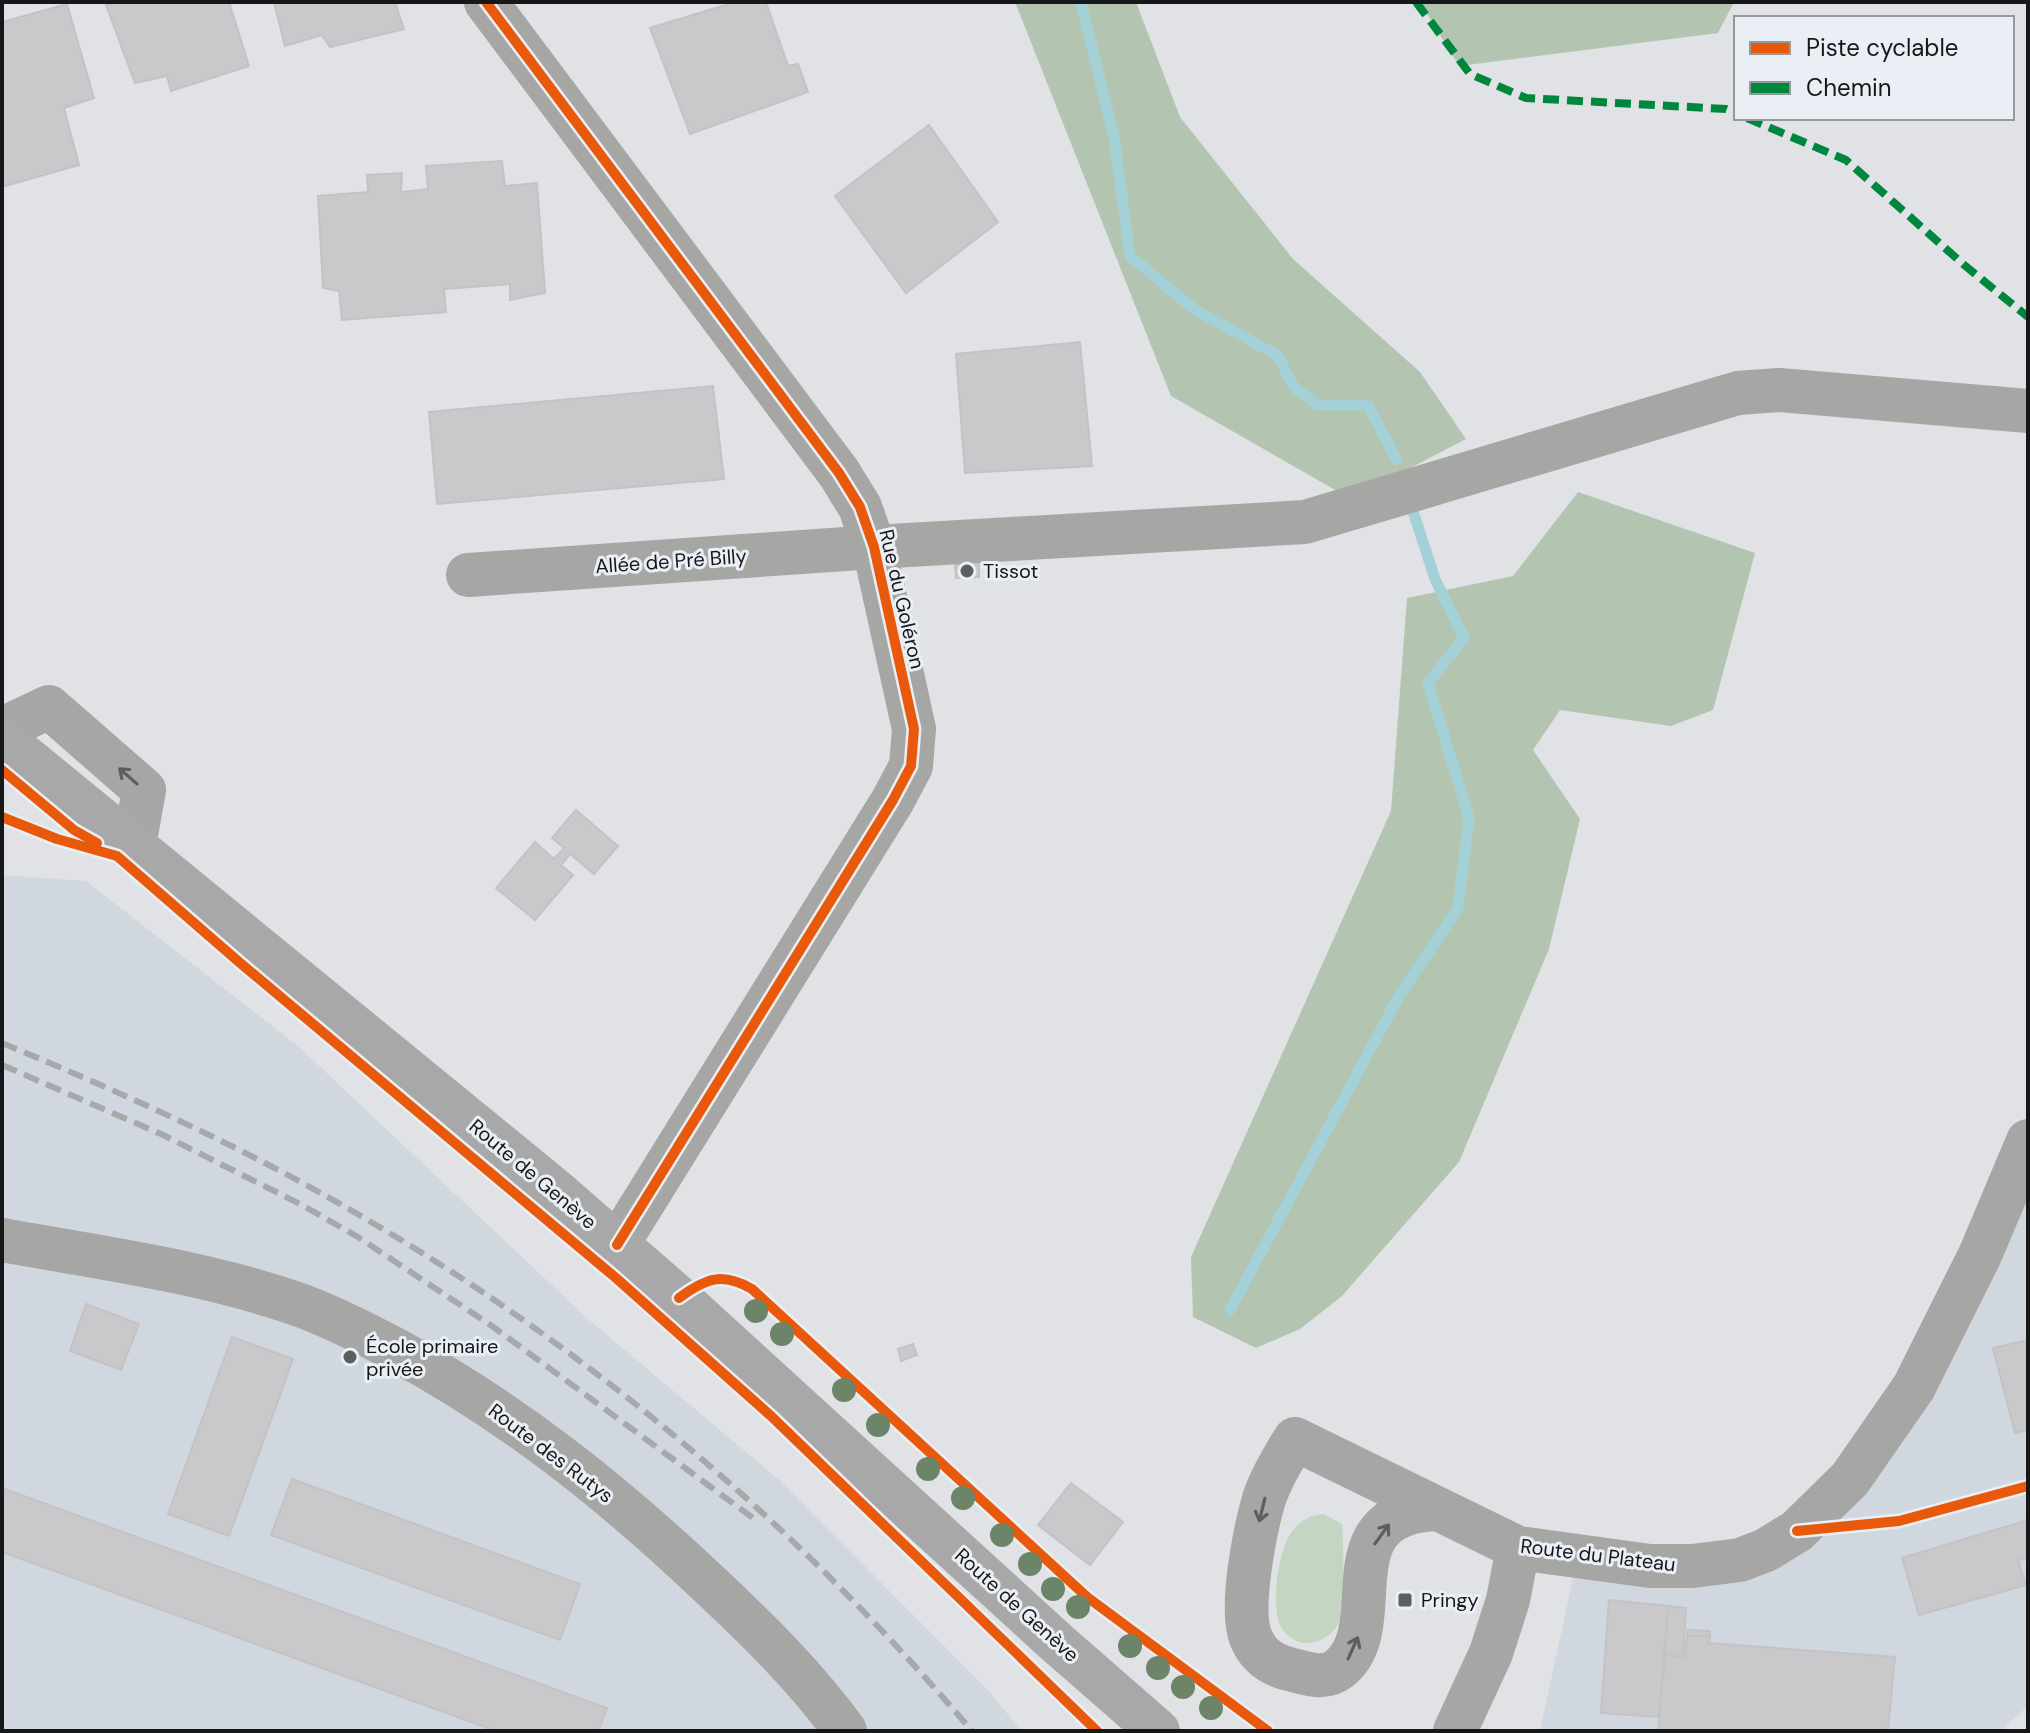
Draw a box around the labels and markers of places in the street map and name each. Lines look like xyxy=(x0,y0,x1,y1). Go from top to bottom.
place label: Tissot xyxy=(983,558,1039,584)
marker: Tissot xyxy=(958,562,976,580)
place label: École primaire privée xyxy=(366,1333,498,1382)
marker: École primaire privée xyxy=(341,1348,359,1366)
place label: Pringy xyxy=(1421,1587,1479,1613)
marker: Pringy xyxy=(1396,1591,1414,1609)

